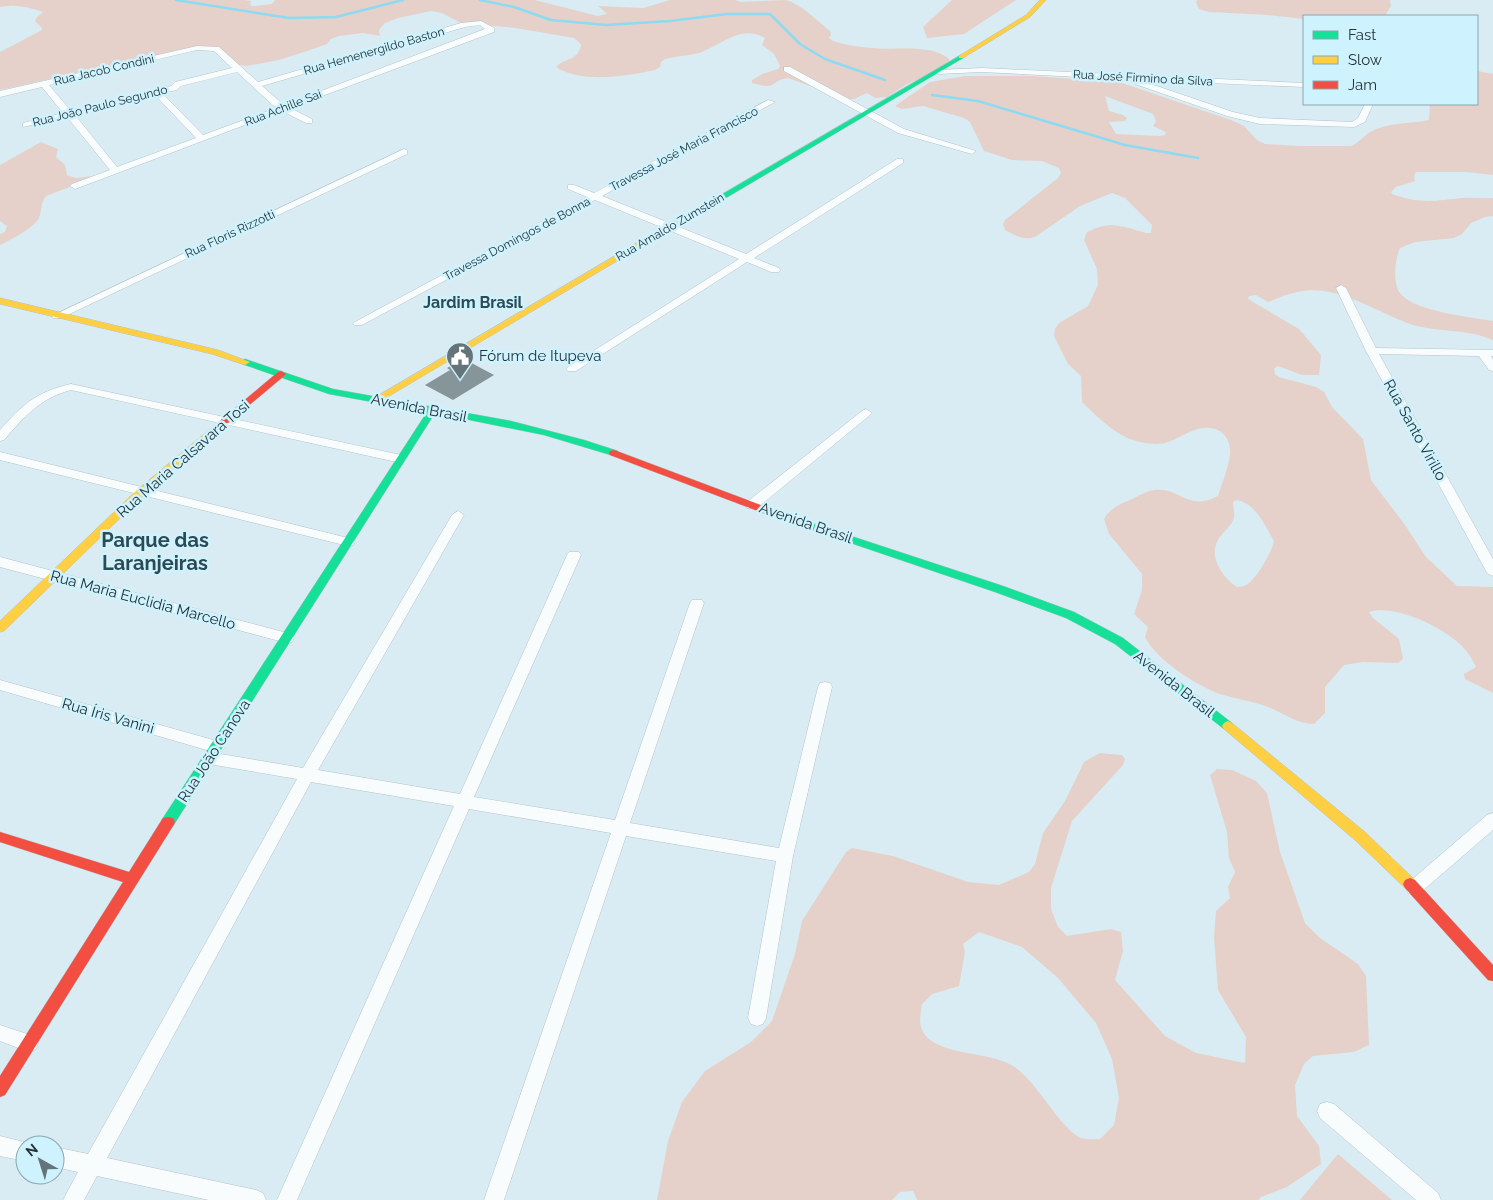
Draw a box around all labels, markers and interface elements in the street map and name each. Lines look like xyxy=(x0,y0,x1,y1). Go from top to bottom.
legend xyxy=(1303,15,1478,105)
street label: Rua Hemenergildo Baston xyxy=(302,24,446,78)
text: Fast xyxy=(1348,26,1376,44)
text: Slow xyxy=(1348,51,1382,69)
street label: Rua Jacob Condini xyxy=(52,52,156,88)
street label: Rua José Firmino da Silva xyxy=(1073,67,1213,89)
text: Jam xyxy=(1348,76,1377,94)
street label: Rua João Paulo Segundo xyxy=(31,82,169,130)
street label: Rua Achille Sai xyxy=(243,87,323,129)
street label: Travessa José Maria Francisco xyxy=(607,104,761,194)
street label: Rua Arnaldo Zumstein xyxy=(613,190,727,264)
street label: Travessa Domingos de Bonna xyxy=(441,194,593,284)
street label: Rua Floris Rizzotti xyxy=(183,207,277,261)
district label: Jardim Brasil xyxy=(423,293,524,312)
public building icon: Fórum de Itupeva xyxy=(445,341,475,380)
place label: Fórum de Itupeva xyxy=(479,347,601,365)
street label: Rua Santo Virillo xyxy=(1380,376,1450,484)
street label: Avenida Brasil xyxy=(369,390,469,426)
street label: Rua Maria Calsavara Tosi xyxy=(113,397,253,521)
street label: Avenida Brasil xyxy=(757,499,856,548)
district label: Parque das Laranjeiras xyxy=(101,528,209,575)
street label: Rua Maria Euclidia Marcello xyxy=(49,567,238,633)
street label: Avenida Brasil xyxy=(1130,647,1219,722)
street label: Rua Íris Vanini xyxy=(60,694,156,738)
street label: Rua João Canova xyxy=(174,696,254,806)
north arrow xyxy=(15,1135,65,1185)
text: N xyxy=(23,1140,41,1159)

